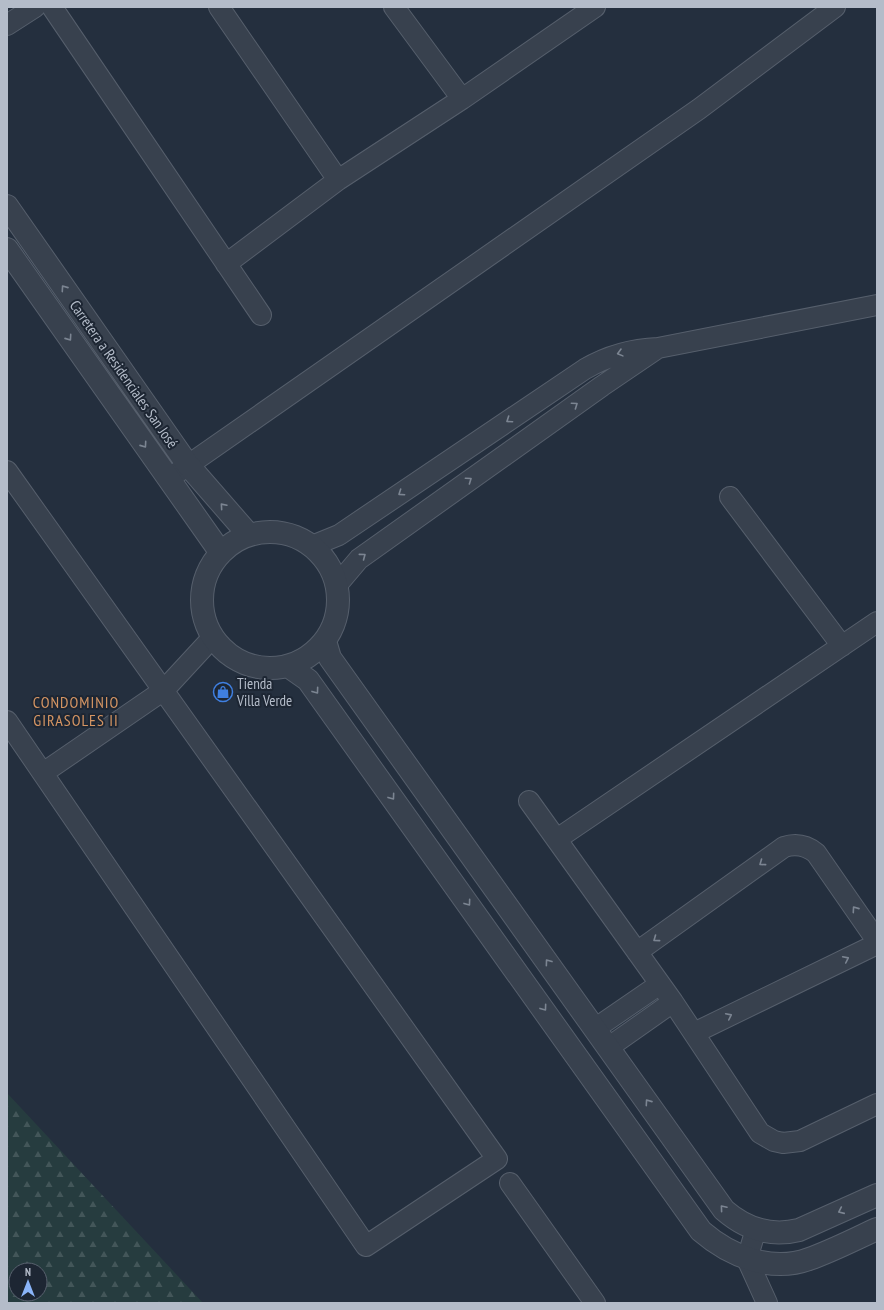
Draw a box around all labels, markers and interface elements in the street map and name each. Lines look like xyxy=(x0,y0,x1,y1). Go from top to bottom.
one-way arrow xyxy=(61,285,69,292)
street label: Carretera a Residenciales San José xyxy=(66,296,182,452)
one-way arrow xyxy=(64,334,71,341)
one-way arrow xyxy=(616,348,623,357)
one-way arrow xyxy=(571,402,578,410)
one-way arrow xyxy=(506,415,513,423)
one-way arrow xyxy=(139,441,147,448)
one-way arrow xyxy=(465,477,472,485)
one-way arrow xyxy=(398,488,405,496)
one-way arrow xyxy=(221,503,228,510)
one-way arrow xyxy=(359,554,366,561)
place label: Tienda Villa Verde xyxy=(236,674,292,710)
shop icon: Tienda Villa Verde xyxy=(212,681,234,703)
one-way arrow xyxy=(312,687,319,694)
district label: CONDOMINIO GIRASOLES II xyxy=(33,692,119,730)
one-way arrow xyxy=(387,793,395,800)
one-way arrow xyxy=(759,858,766,865)
one-way arrow xyxy=(463,898,470,905)
one-way arrow xyxy=(852,906,860,913)
one-way arrow xyxy=(653,934,660,942)
one-way arrow xyxy=(841,956,849,964)
one-way arrow xyxy=(546,959,553,966)
one-way arrow xyxy=(539,1004,547,1011)
one-way arrow xyxy=(724,1013,732,1021)
one-way arrow xyxy=(646,1099,653,1106)
one-way arrow xyxy=(721,1205,728,1212)
one-way arrow xyxy=(838,1206,846,1214)
north arrow xyxy=(8,1262,48,1302)
text: N xyxy=(25,1265,31,1279)

